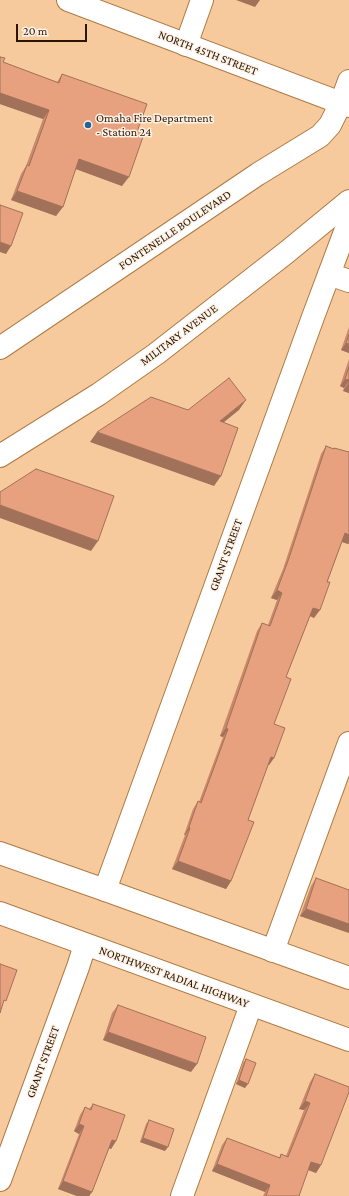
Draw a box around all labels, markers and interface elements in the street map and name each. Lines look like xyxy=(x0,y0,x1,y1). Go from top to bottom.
scale bar xyxy=(18,16,89,42)
text: 20 m xyxy=(23,24,47,38)
street label: NORTH 45TH STREET xyxy=(156,27,260,79)
place label: Omaha Fire Department - Station 24 xyxy=(96,111,213,139)
marker: Omaha Fire Department - Station 24 xyxy=(83,120,93,130)
street label: FONTENELLE BOULEVARD xyxy=(116,187,234,273)
street label: MILITARY AVENUE xyxy=(137,301,221,369)
street label: GRANT STREET xyxy=(206,517,246,593)
street label: NORTHWEST RADIAL HIGHWAY xyxy=(97,943,251,1011)
street label: GRANT STREET xyxy=(23,1024,63,1100)

